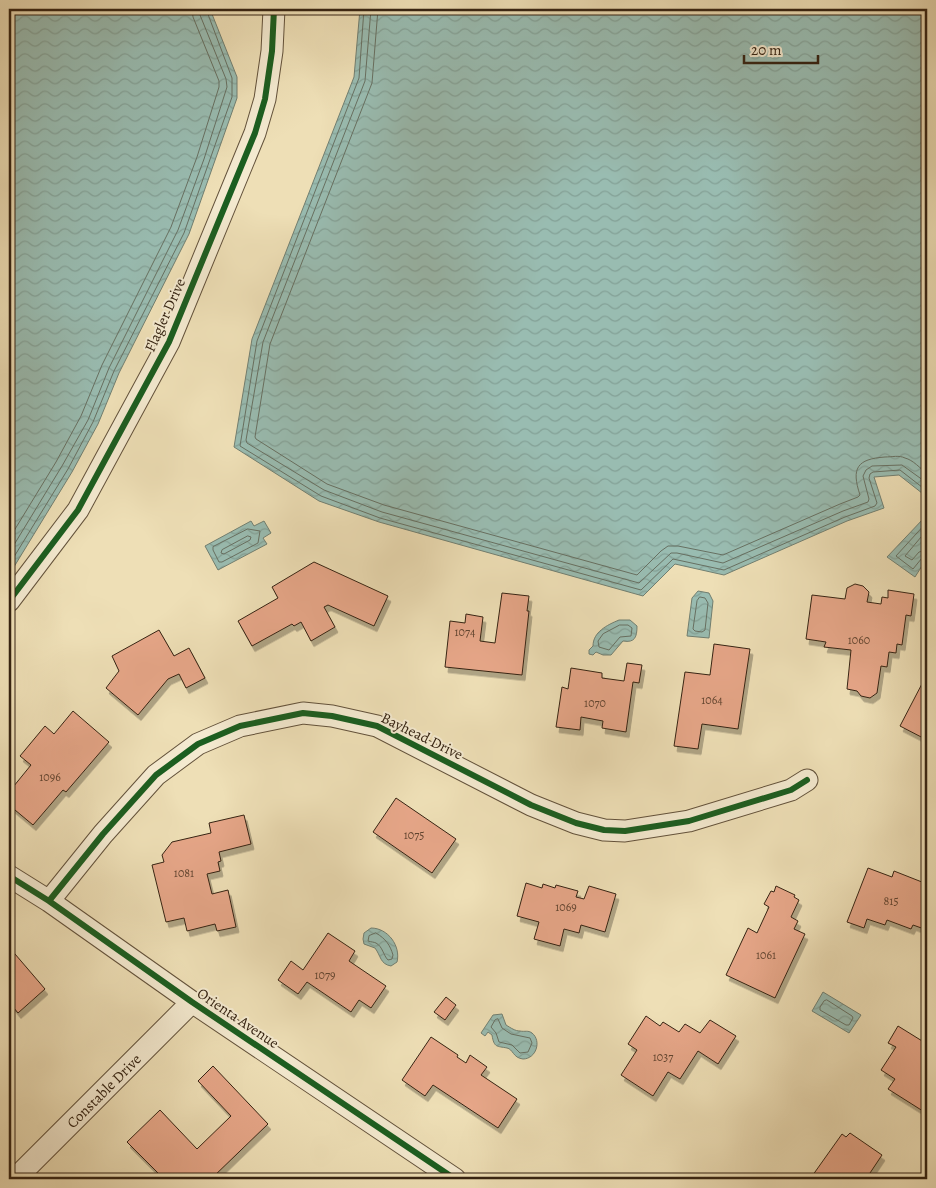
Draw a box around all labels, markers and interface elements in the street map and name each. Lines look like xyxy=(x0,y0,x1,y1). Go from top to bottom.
scale bar xyxy=(744,32,817,64)
text: 20 m xyxy=(751,40,782,60)
street label: Flagler Drive xyxy=(140,275,190,355)
house number: 1074 xyxy=(455,624,476,640)
house number: 1060 xyxy=(848,632,870,648)
house number: 1064 xyxy=(701,692,723,708)
house number: 1070 xyxy=(584,695,606,711)
street label: Bayhead Drive xyxy=(378,708,467,765)
house number: 1096 xyxy=(39,769,61,785)
house number: 1075 xyxy=(404,827,424,843)
house number: 1081 xyxy=(174,865,194,881)
house number: 815 xyxy=(883,893,899,909)
house number: 1069 xyxy=(555,899,577,915)
house number: 1061 xyxy=(756,947,776,963)
house number: 1079 xyxy=(314,967,336,983)
street label: Orienta Avenue xyxy=(193,983,283,1053)
street label: Constable Drive xyxy=(62,1049,146,1133)
house number: 1037 xyxy=(653,1049,674,1065)

